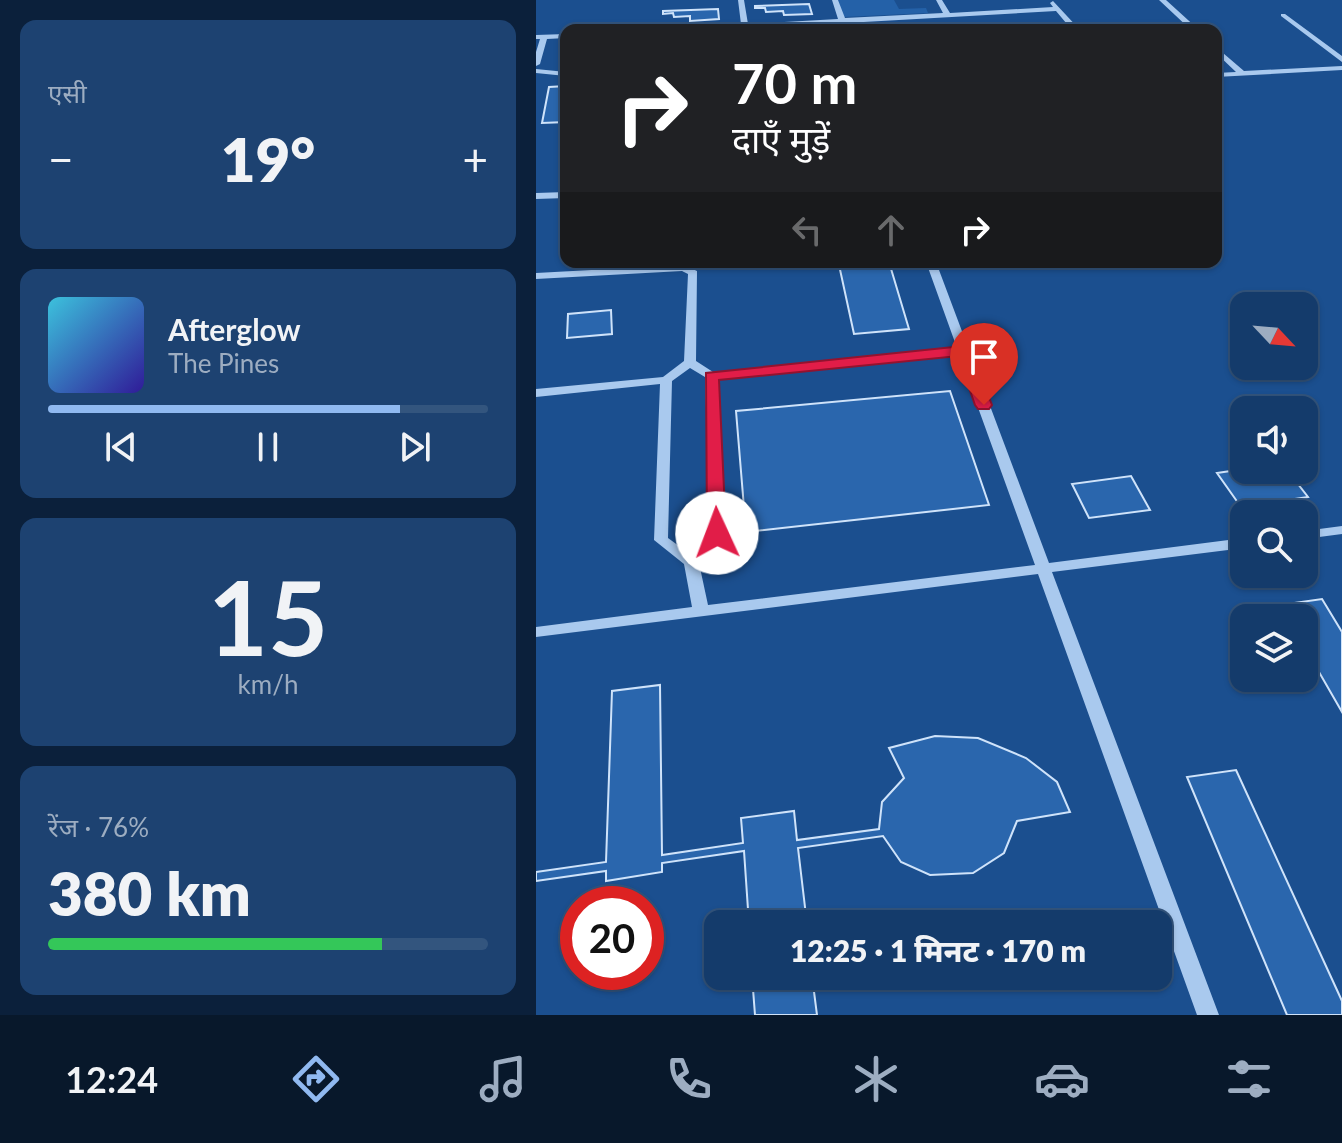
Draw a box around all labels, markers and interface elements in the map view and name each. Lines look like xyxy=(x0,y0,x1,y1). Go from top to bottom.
text: 70 m xyxy=(732,49,857,116)
icon: right xyxy=(600,56,704,160)
text: एसी xyxy=(48,77,87,109)
text: दाएँ मुड़ें xyxy=(732,117,830,161)
text: 19° xyxy=(221,123,315,195)
text: − xyxy=(48,133,74,185)
text: + xyxy=(462,133,488,185)
icon: left xyxy=(785,208,829,252)
icon: ahead xyxy=(869,208,913,252)
icon: right xyxy=(953,208,997,252)
north arrow xyxy=(1230,292,1318,380)
map controls xyxy=(1230,292,1318,692)
text: Afterglow xyxy=(168,311,301,347)
pin xyxy=(950,323,1018,405)
icon: arrive xyxy=(962,335,1006,379)
text: The Pines xyxy=(168,347,279,379)
button: sound xyxy=(1230,396,1318,484)
icon: previous xyxy=(99,425,143,469)
icon: pause xyxy=(246,425,290,469)
icon: next xyxy=(393,425,437,469)
position arrow xyxy=(675,491,759,575)
button: search xyxy=(1230,500,1318,588)
text: 15 xyxy=(208,553,328,678)
button: layers xyxy=(1230,604,1318,692)
text: km/h xyxy=(238,668,298,700)
text: रेंज · 76% xyxy=(48,811,149,843)
text: 380 km xyxy=(48,857,251,929)
speed limit sign: 20 xyxy=(560,886,664,990)
text: 12:25 · 1 मिनट · 170 m xyxy=(790,932,1086,968)
icon: directions xyxy=(288,1051,344,1107)
icon: music xyxy=(475,1051,531,1107)
icon: phone xyxy=(661,1051,717,1107)
icon: climate xyxy=(848,1051,904,1107)
icon: car xyxy=(1034,1051,1090,1107)
icon: filters xyxy=(1221,1051,1277,1107)
text: 12:24 xyxy=(65,1057,158,1101)

